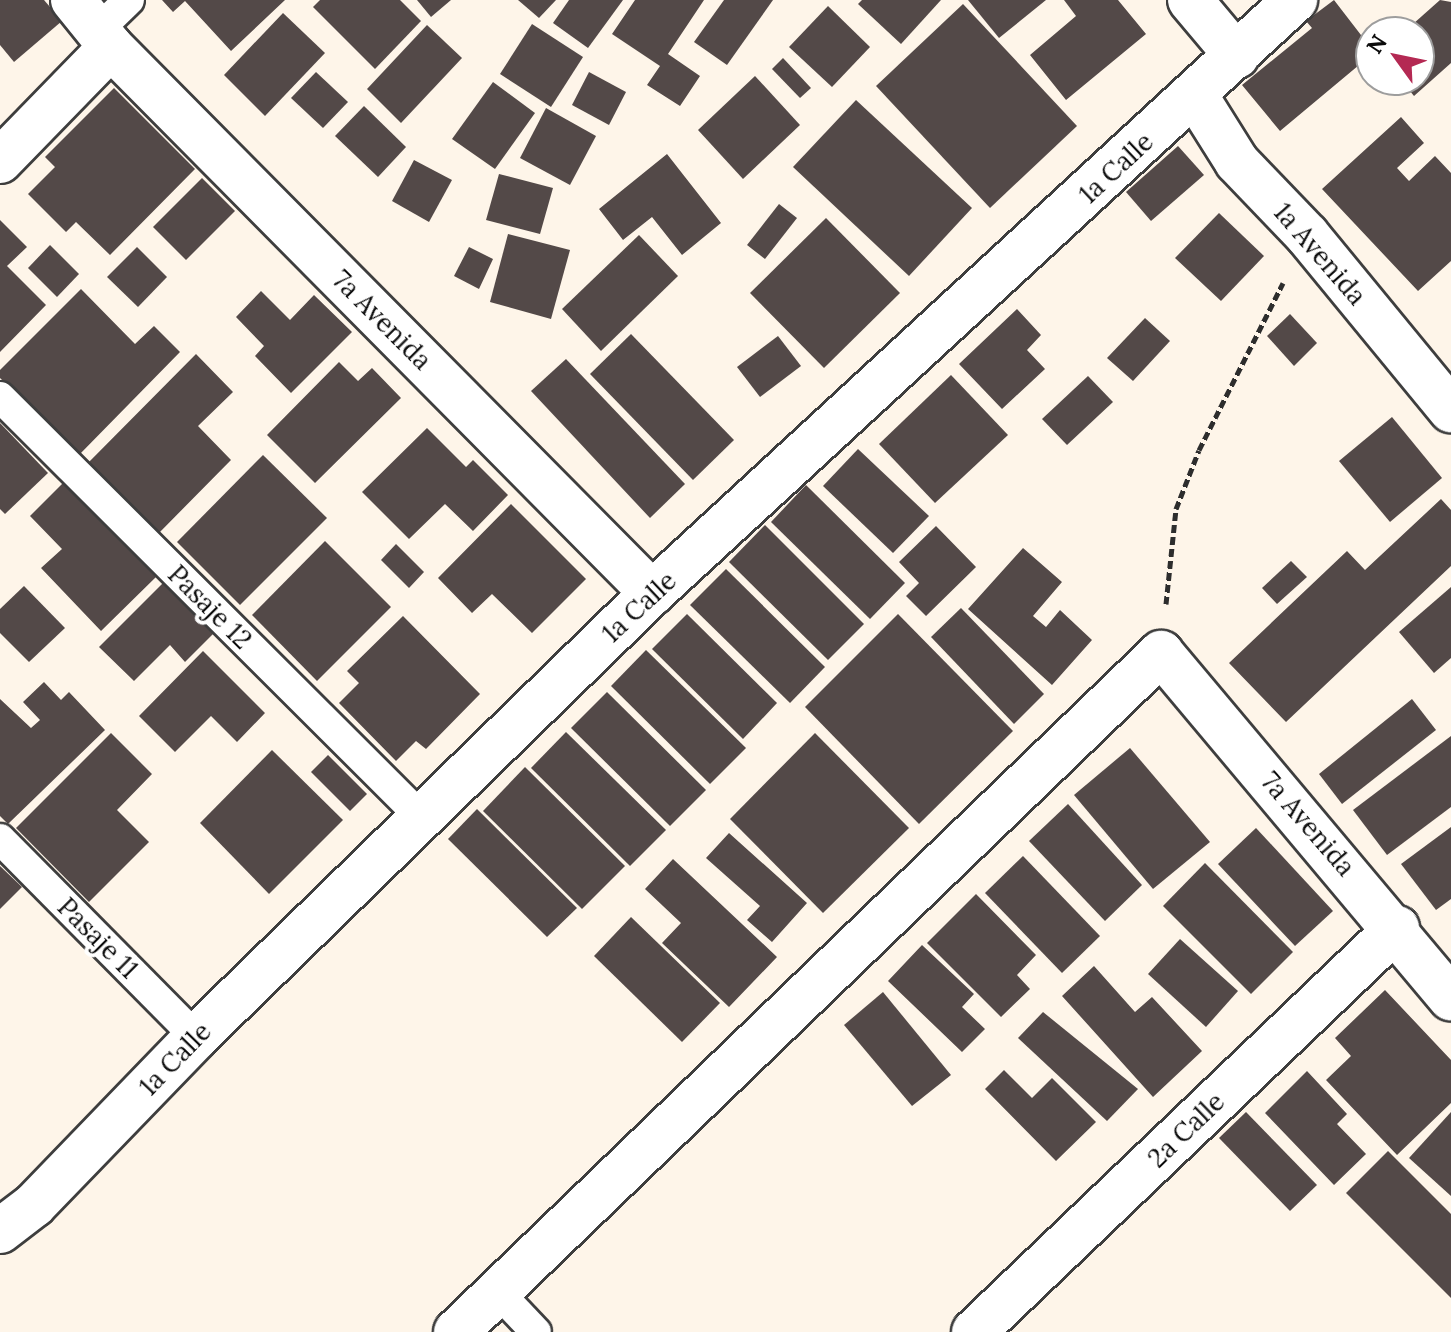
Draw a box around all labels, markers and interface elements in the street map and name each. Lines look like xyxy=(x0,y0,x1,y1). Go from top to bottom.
north arrow xyxy=(1355,16,1435,96)
text: N xyxy=(1360,29,1393,59)
street label: 1a Calle xyxy=(1073,126,1159,210)
street label: 1a Avenida xyxy=(1267,197,1373,311)
street label: 7a Avenida xyxy=(326,264,438,376)
street label: Pasaje 12 xyxy=(162,559,258,655)
street label: 1a Calle xyxy=(596,565,682,649)
street label: 7a Avenida xyxy=(1255,766,1361,882)
street label: Pasaje 11 xyxy=(51,891,145,985)
street label: 1a Calle xyxy=(133,1016,217,1102)
street label: 2a Calle xyxy=(1141,1086,1231,1174)

